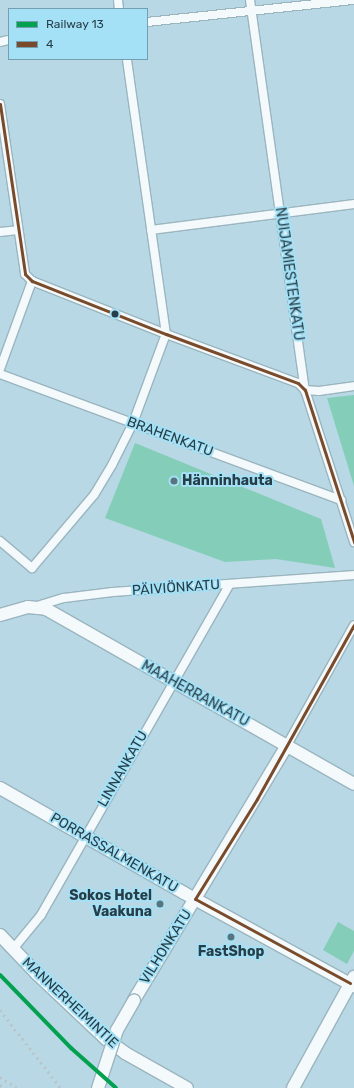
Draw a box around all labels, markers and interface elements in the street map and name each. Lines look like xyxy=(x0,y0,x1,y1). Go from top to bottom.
legend xyxy=(8,8,148,60)
text: Railway 13 xyxy=(46,17,104,31)
text: 4 xyxy=(46,37,53,51)
street label: NUIJAMIESTENKATU xyxy=(271,206,307,342)
unlabelled marker xyxy=(110,309,120,319)
street label: BRAHENKATU xyxy=(124,414,216,460)
place label: Hänninhauta xyxy=(182,473,273,489)
marker: Hänninhauta xyxy=(169,476,179,486)
street label: PÄIVIÖNKATU xyxy=(131,577,221,599)
street label: MAAHERRANKATU xyxy=(138,657,252,731)
street label: LINNANKATU xyxy=(94,728,152,810)
street label: PORRASSALMENKATU xyxy=(47,810,181,896)
place label: Sokos Hotel Vaakuna xyxy=(69,888,152,920)
marker: Sokos Hotel Vaakuna xyxy=(155,899,165,909)
street label: VILHONKATU xyxy=(136,907,196,987)
marker: FastShop xyxy=(226,932,236,942)
place label: FastShop xyxy=(198,944,264,960)
street label: MANNERHEIMINTIE xyxy=(19,954,121,1052)

